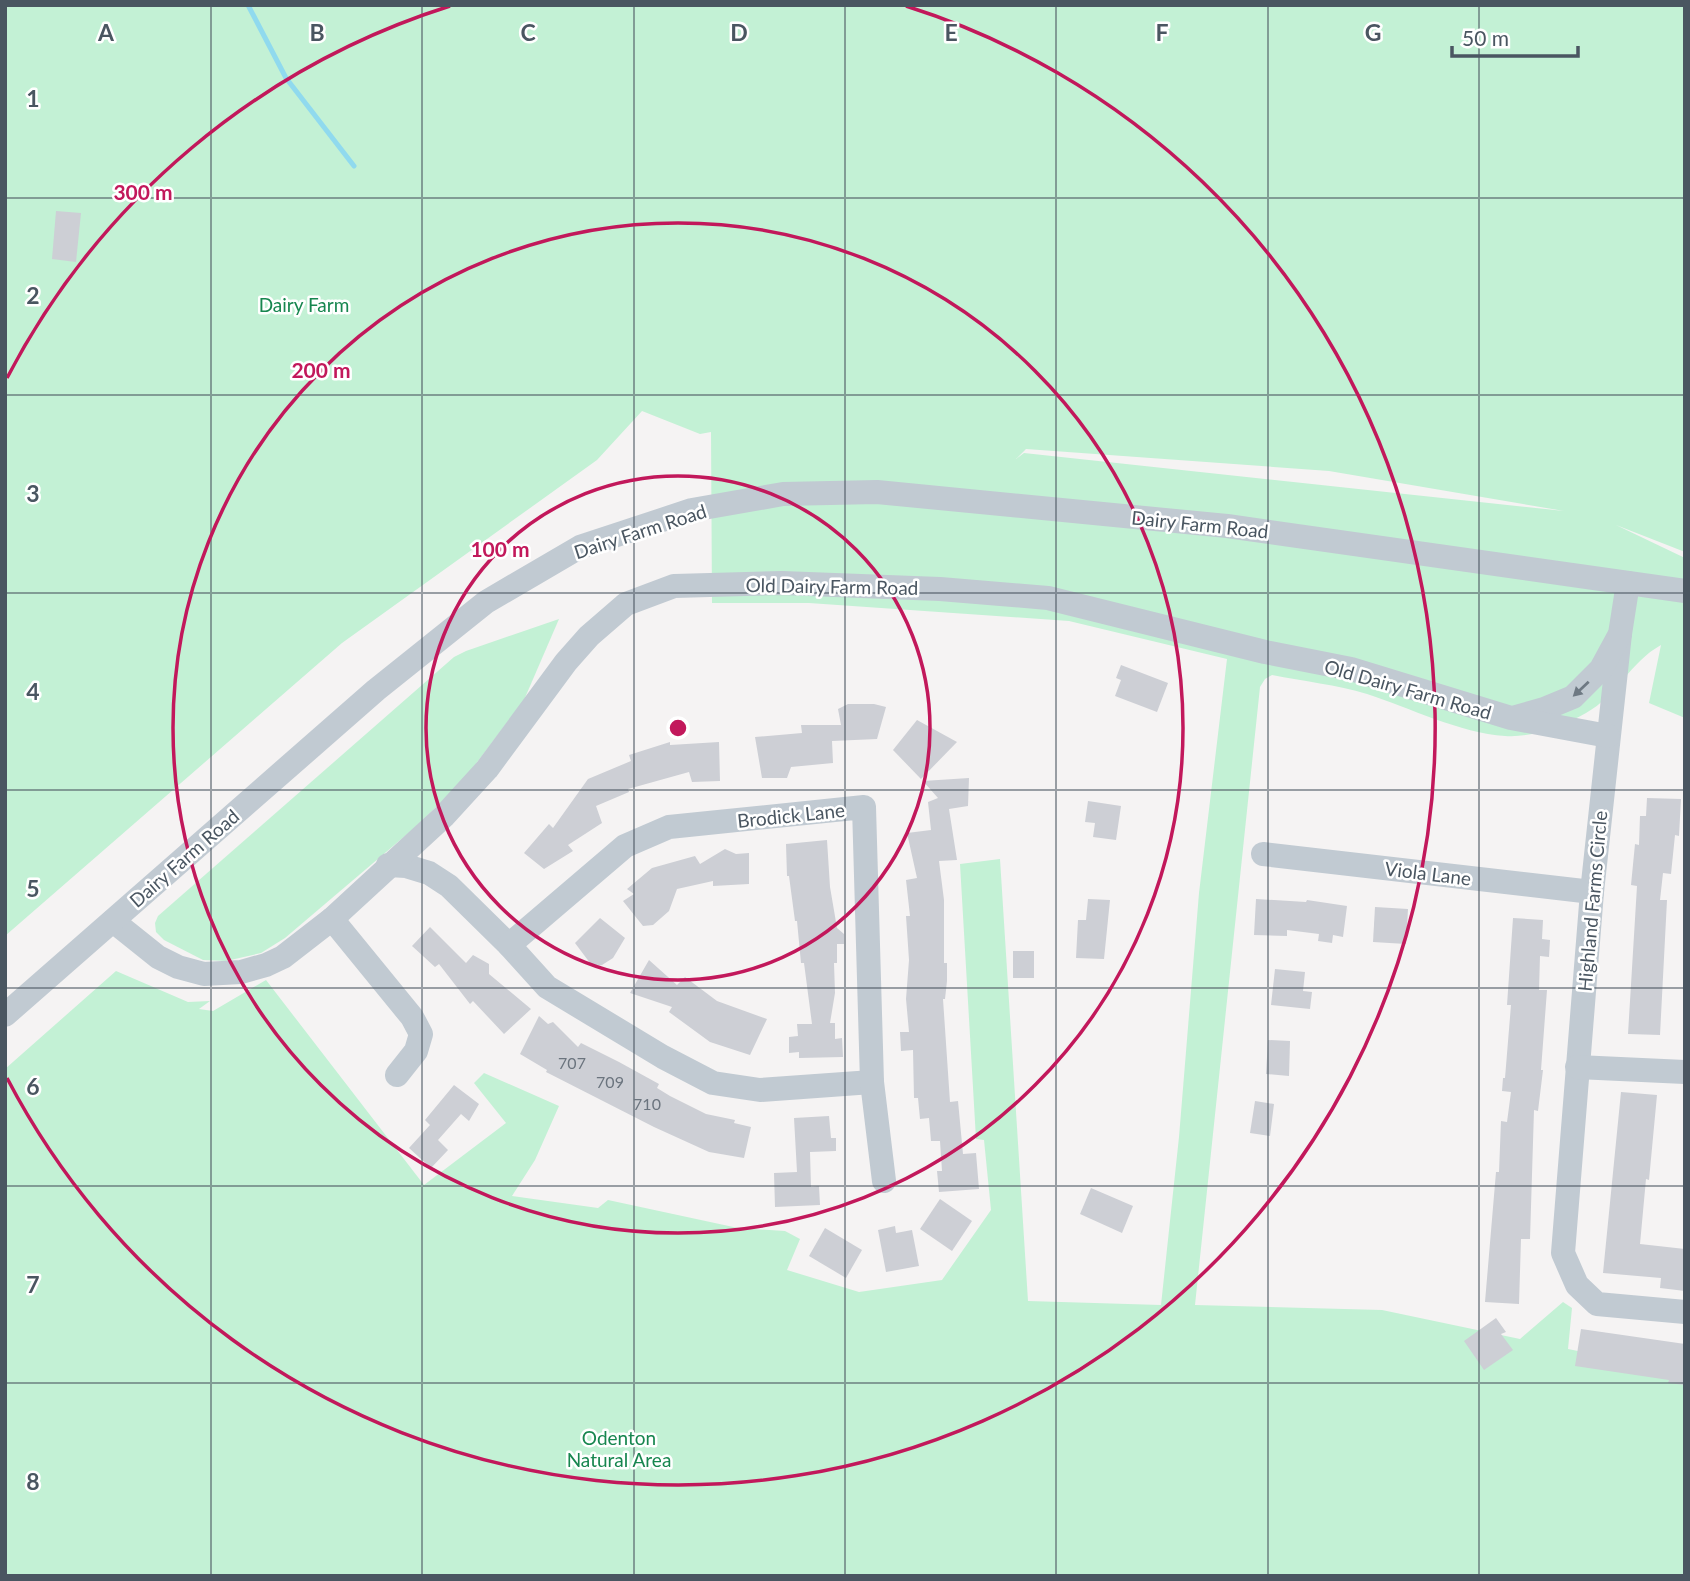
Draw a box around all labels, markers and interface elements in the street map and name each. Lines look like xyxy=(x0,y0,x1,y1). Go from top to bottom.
scale bar xyxy=(1452,14,1578,58)
text: A xyxy=(97,18,115,46)
text: B xyxy=(309,18,325,46)
text: C xyxy=(520,18,536,46)
text: D xyxy=(730,18,748,46)
text: E xyxy=(944,18,958,46)
text: F xyxy=(1155,18,1169,46)
text: G xyxy=(1365,18,1381,46)
text: 50 m xyxy=(1462,25,1509,50)
text: 1 xyxy=(26,84,40,112)
text: 300 m xyxy=(113,179,173,204)
text: 2 xyxy=(26,281,40,309)
park label: Dairy Farm xyxy=(259,293,349,316)
text: 200 m xyxy=(291,357,351,382)
text: 3 xyxy=(26,479,40,507)
street label: Dairy Farm Road xyxy=(571,499,709,563)
street label: Dairy Farm Road xyxy=(1130,505,1270,543)
text: 100 m xyxy=(470,536,530,561)
street label: Old Dairy Farm Road xyxy=(745,573,919,599)
street label: Old Dairy Farm Road xyxy=(1322,654,1494,724)
text: 4 xyxy=(26,677,40,705)
one-way arrow xyxy=(1572,680,1589,697)
centre of rings xyxy=(666,716,690,740)
street label: Brodick Lane xyxy=(736,798,846,832)
street label: Dairy Farm Road xyxy=(124,804,244,912)
street label: Highland Farms Circle xyxy=(1573,810,1611,992)
street label: Viola Lane xyxy=(1384,856,1472,890)
text: 5 xyxy=(26,874,40,902)
house number: 707 xyxy=(558,1053,586,1072)
text: 6 xyxy=(26,1072,40,1100)
house number: 709 xyxy=(596,1072,624,1091)
house number: 710 xyxy=(633,1094,661,1113)
text: 7 xyxy=(26,1270,40,1298)
park label: Odenton Natural Area xyxy=(567,1426,671,1471)
text: 8 xyxy=(26,1467,40,1495)

